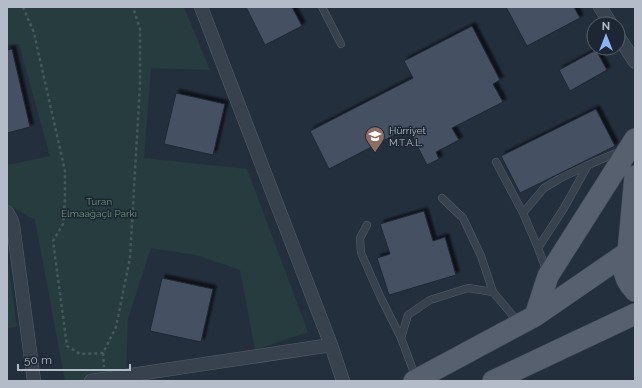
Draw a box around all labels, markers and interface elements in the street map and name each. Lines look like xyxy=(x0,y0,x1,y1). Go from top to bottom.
north arrow xyxy=(586,16,626,56)
text: N xyxy=(602,20,610,33)
school or university icon: Hürriyet M.T.A.L. xyxy=(364,125,386,153)
place label: Hürriyet M.T.A.L. xyxy=(389,125,427,148)
park label: Turan Elmaağaçlı Parkı xyxy=(61,196,137,219)
scale bar xyxy=(18,346,130,372)
text: 50 m xyxy=(24,353,52,367)

